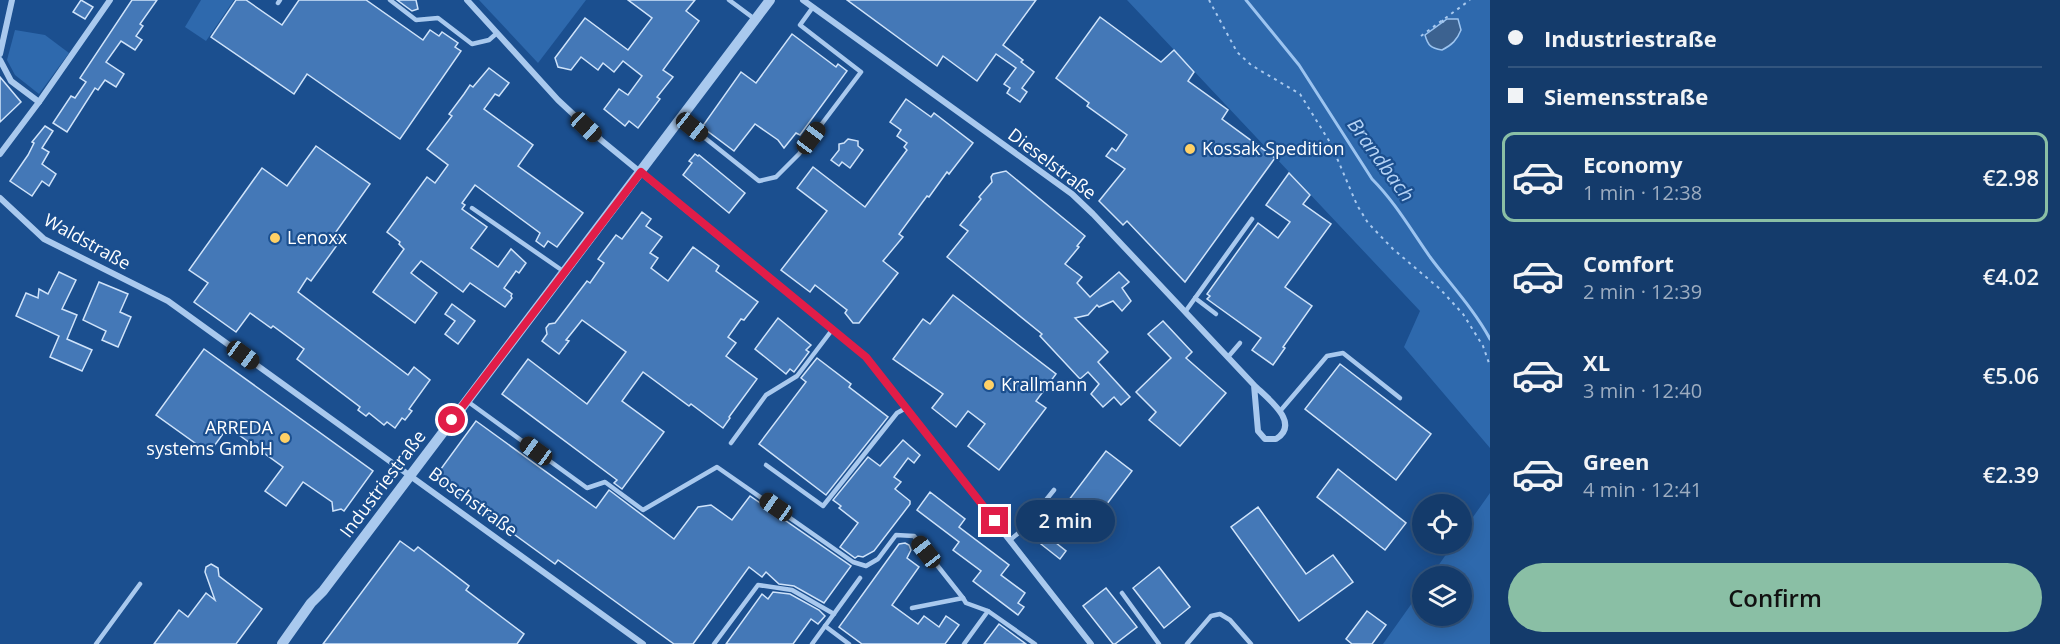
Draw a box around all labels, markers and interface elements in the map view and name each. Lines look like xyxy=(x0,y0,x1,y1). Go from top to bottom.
text: Industriestraße xyxy=(1544,23,1717,53)
text: Siemensstraße xyxy=(1544,81,1708,111)
car xyxy=(567,108,605,146)
car xyxy=(672,109,712,145)
water label: Brandbach xyxy=(1342,112,1421,207)
car xyxy=(793,118,829,158)
street label: Dieselstraße xyxy=(1004,122,1102,204)
place label: Kossak Spedition xyxy=(1202,136,1345,160)
marker: Kossak Spedition xyxy=(1183,142,1197,156)
text: Economy xyxy=(1583,149,1682,179)
icon: car xyxy=(1511,150,1565,204)
text: €2.98 xyxy=(1983,162,2039,192)
text: 1 min · 12:38 xyxy=(1583,179,1702,206)
street label: Waldstraße xyxy=(40,207,135,275)
place label: Lenoxx xyxy=(287,225,348,249)
marker: Lenoxx xyxy=(268,231,282,245)
text: Comfort xyxy=(1583,248,1674,278)
icon: car xyxy=(1511,249,1565,303)
text: €4.02 xyxy=(1983,261,2039,291)
text: 2 min · 12:39 xyxy=(1583,278,1702,305)
car xyxy=(223,337,263,373)
text: XL xyxy=(1583,347,1610,377)
icon: car xyxy=(1511,348,1565,402)
text: €5.06 xyxy=(1983,360,2039,390)
place label: Krallmann xyxy=(1001,372,1087,396)
text: 3 min · 12:40 xyxy=(1583,377,1702,404)
marker: Krallmann xyxy=(982,378,996,392)
route start xyxy=(438,406,465,433)
place label: ARREDA systems GmbH xyxy=(146,415,274,460)
street label: Industriestraße xyxy=(334,425,431,542)
marker: ARREDA systems GmbH xyxy=(278,431,292,445)
car xyxy=(516,433,556,469)
text: Green xyxy=(1583,446,1649,476)
icon: car xyxy=(1511,447,1565,501)
text: €2.39 xyxy=(1983,459,2039,489)
street label: Boschstraße xyxy=(424,461,523,542)
text: 4 min · 12:41 xyxy=(1583,476,1702,503)
car xyxy=(756,489,796,525)
map controls xyxy=(1412,494,1472,626)
button: locate xyxy=(1412,494,1472,554)
callout: 2 min xyxy=(1016,500,1115,542)
route end xyxy=(981,507,1008,534)
text: 2 min xyxy=(1039,507,1093,534)
car xyxy=(908,532,944,572)
button: Confirm xyxy=(1508,563,2042,632)
button: layers xyxy=(1412,566,1472,626)

